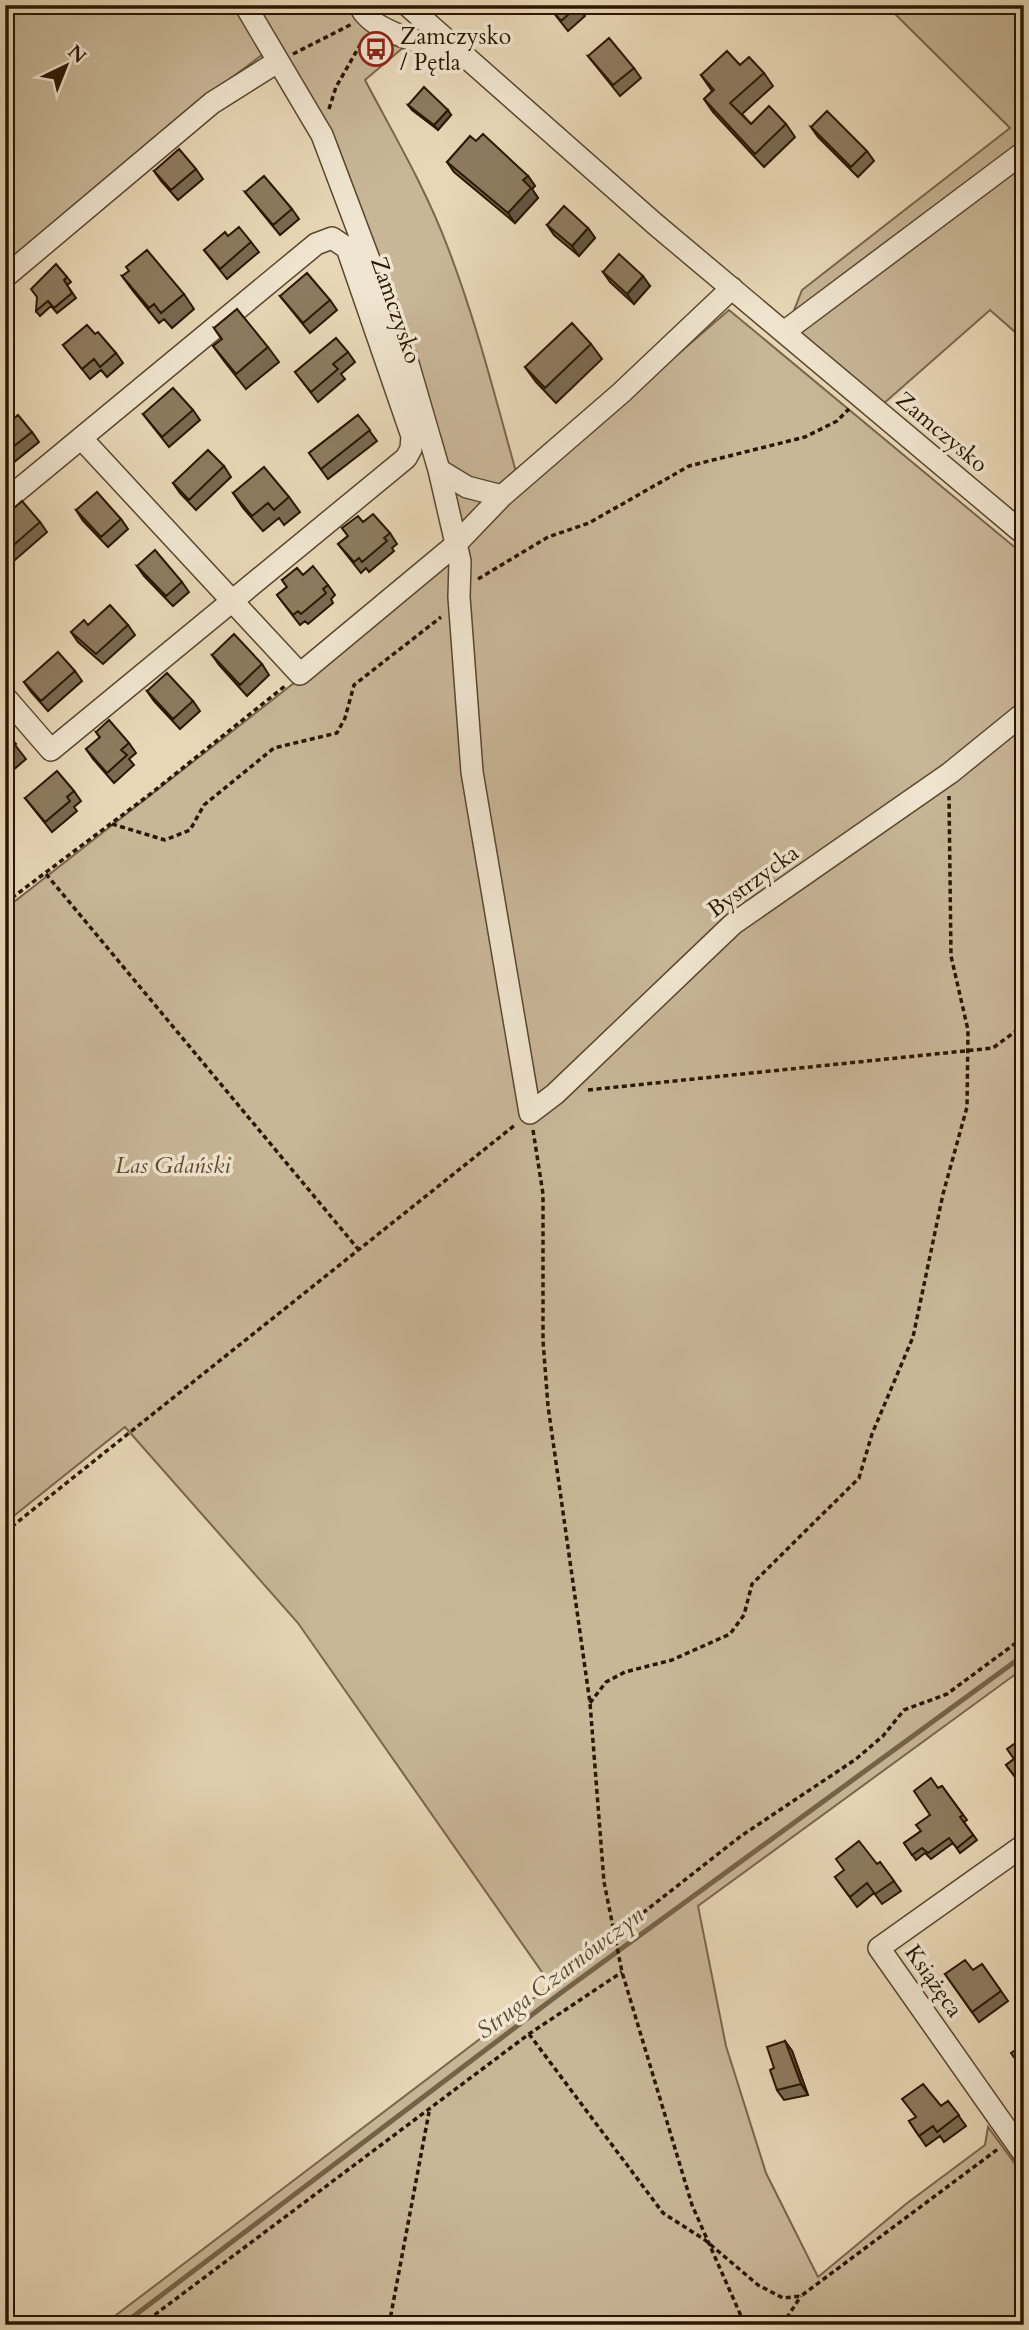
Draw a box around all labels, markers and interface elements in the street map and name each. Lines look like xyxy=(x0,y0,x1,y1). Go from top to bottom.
place label: Zamczysko / Pętla xyxy=(400,21,511,78)
bus stop icon: Zamczysko / Pętla xyxy=(357,30,395,68)
north arrow xyxy=(32,32,102,102)
text: N xyxy=(62,39,92,70)
street label: Zamczysko xyxy=(363,252,429,368)
street label: Zamczysko xyxy=(889,384,995,480)
street label: Bystrzycka xyxy=(701,837,805,925)
park label: Las Gdański xyxy=(115,1150,231,1181)
water label: Struga Czarnówczyn xyxy=(470,1899,651,2047)
street label: Książęca xyxy=(898,1938,970,2024)

